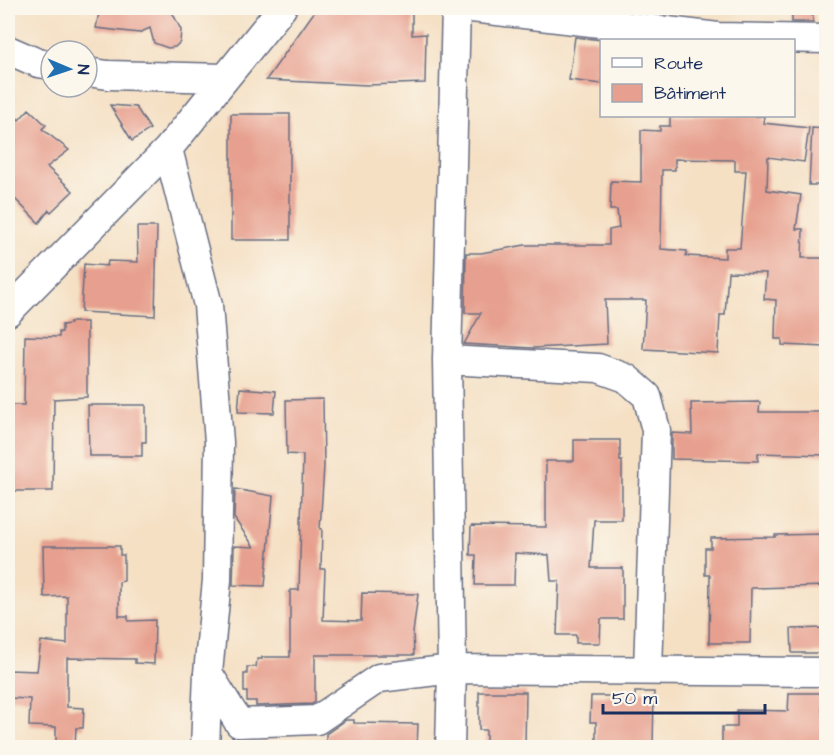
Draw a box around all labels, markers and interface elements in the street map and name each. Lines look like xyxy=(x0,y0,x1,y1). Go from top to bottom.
north arrow xyxy=(39,39,99,99)
legend xyxy=(600,39,795,117)
text: Route xyxy=(654,51,703,76)
text: N xyxy=(72,64,94,75)
text: Bâtiment xyxy=(654,81,727,106)
scale bar xyxy=(603,677,765,715)
text: 50 m xyxy=(612,686,657,711)

